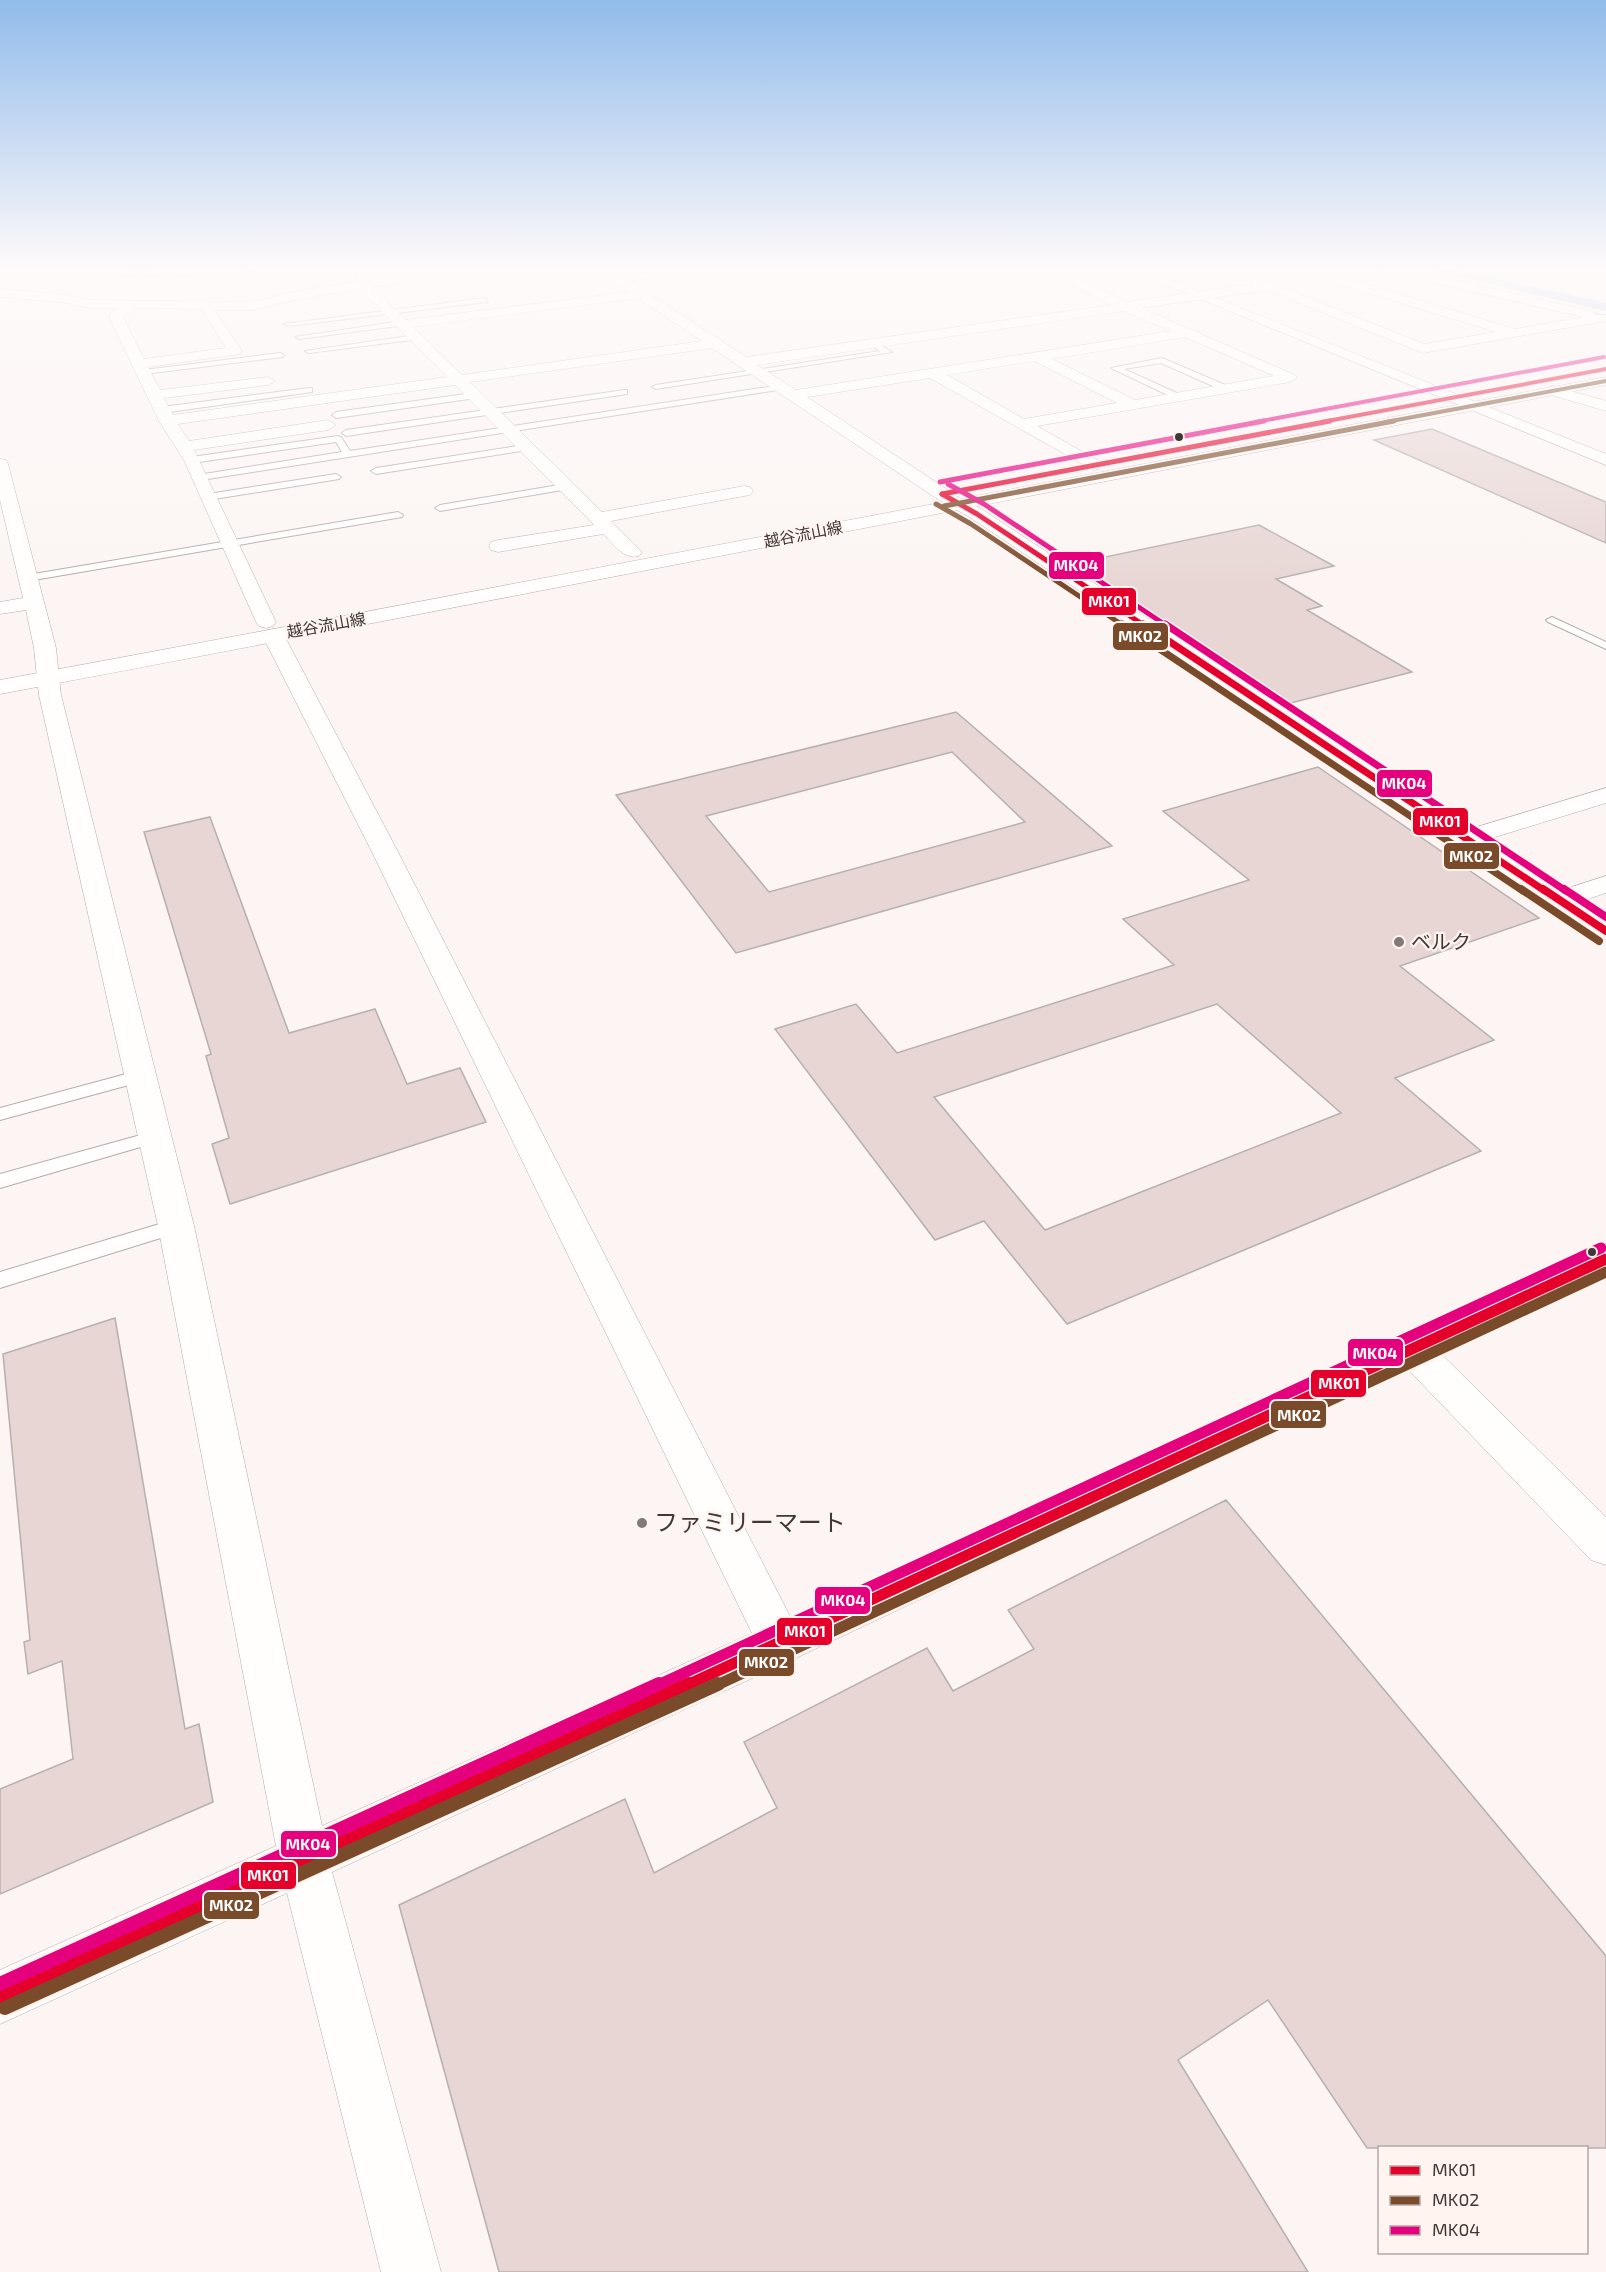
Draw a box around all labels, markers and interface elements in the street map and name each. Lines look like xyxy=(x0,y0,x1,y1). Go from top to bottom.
unlabelled marker xyxy=(1173,431,1185,443)
street label: 越谷流山線 xyxy=(762,517,844,550)
line badge: MK04 xyxy=(1048,551,1105,580)
text: MK04 xyxy=(1053,555,1099,574)
line badge: MK01 xyxy=(1081,587,1137,616)
text: MK01 xyxy=(1088,591,1130,610)
street label: 越谷流山線 xyxy=(285,608,367,641)
line badge: MK02 xyxy=(1112,622,1169,651)
text: MK02 xyxy=(1118,626,1162,645)
line badge: MK04 xyxy=(1376,769,1433,798)
text: MK04 xyxy=(1381,773,1427,792)
line badge: MK01 xyxy=(1412,807,1469,836)
text: MK01 xyxy=(1419,811,1461,830)
line badge: MK02 xyxy=(1443,842,1500,870)
text: MK02 xyxy=(1449,846,1493,865)
place label: ベルク xyxy=(1411,929,1471,953)
marker: ベルク xyxy=(1392,935,1406,949)
unlabelled marker xyxy=(1586,1246,1598,1258)
line badge: MK04 xyxy=(1347,1338,1404,1367)
text: MK04 xyxy=(1352,1343,1398,1362)
line badge: MK01 xyxy=(1310,1369,1367,1398)
text: MK01 xyxy=(1318,1373,1360,1392)
line badge: MK02 xyxy=(1270,1400,1327,1429)
text: MK02 xyxy=(1277,1405,1321,1424)
place label: ファミリーマート xyxy=(654,1507,846,1536)
marker: ファミリーマート xyxy=(635,1516,649,1530)
line badge: MK04 xyxy=(814,1586,871,1615)
text: MK04 xyxy=(820,1590,866,1609)
line badge: MK01 xyxy=(776,1617,833,1646)
text: MK01 xyxy=(784,1621,826,1640)
line badge: MK02 xyxy=(738,1648,795,1677)
text: MK02 xyxy=(744,1652,788,1671)
line badge: MK04 xyxy=(280,1830,337,1858)
text: MK04 xyxy=(285,1834,331,1853)
line badge: MK01 xyxy=(240,1861,297,1890)
text: MK01 xyxy=(247,1865,289,1884)
line badge: MK02 xyxy=(203,1891,260,1920)
text: MK02 xyxy=(209,1895,253,1914)
legend xyxy=(1378,2146,1588,2254)
text: MK01 xyxy=(1432,2158,1476,2180)
text: MK02 xyxy=(1432,2188,1479,2210)
text: MK04 xyxy=(1432,2218,1480,2240)

